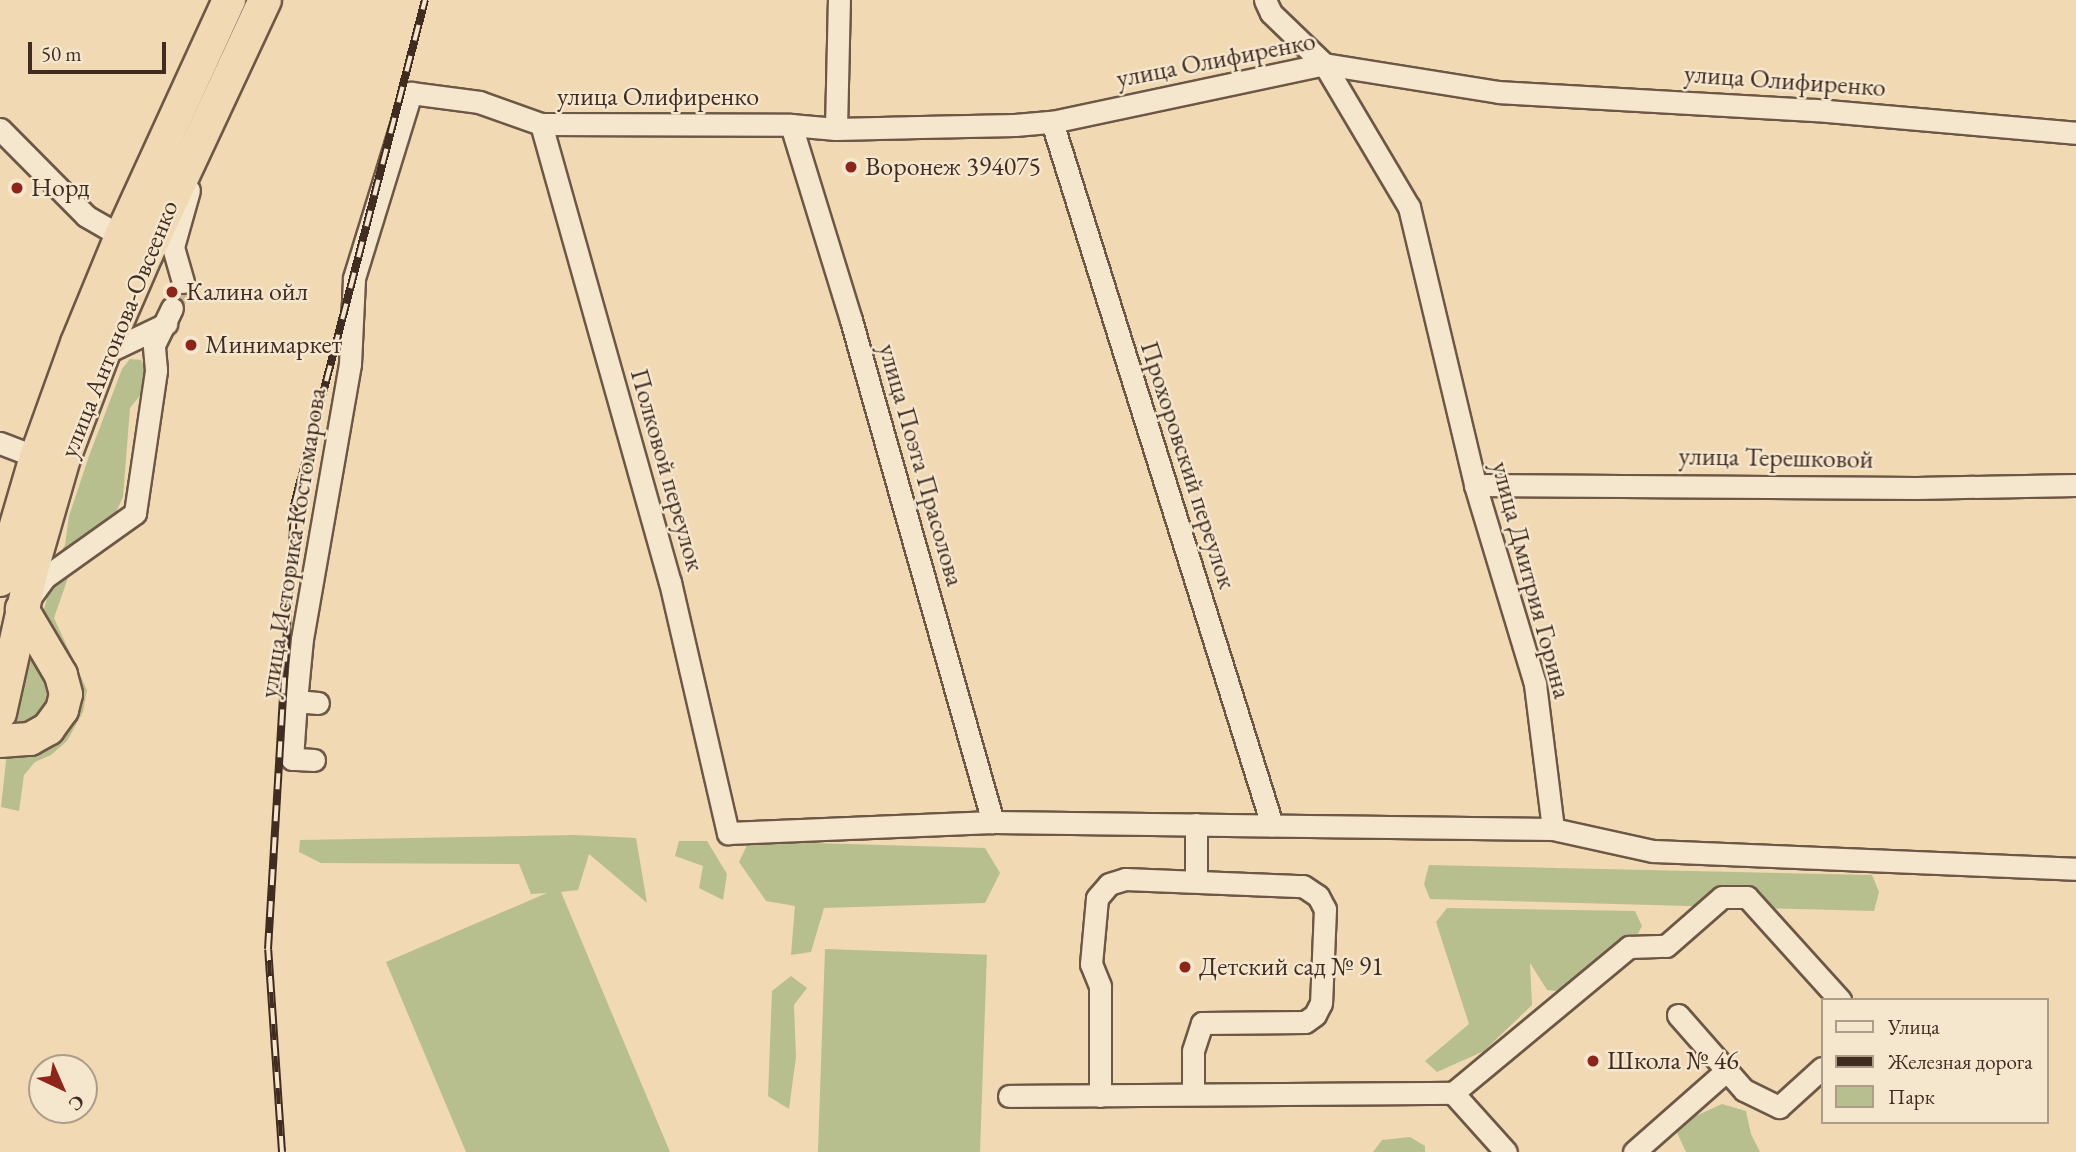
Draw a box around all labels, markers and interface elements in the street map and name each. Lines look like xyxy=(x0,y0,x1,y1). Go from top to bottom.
street label: улица Олифиренко xyxy=(1114,25,1318,95)
scale bar xyxy=(32,28,170,72)
text: 50 m xyxy=(41,40,82,67)
street label: улица Олифиренко xyxy=(1683,58,1887,104)
street label: улица Олифиренко xyxy=(557,81,759,113)
place label: Воронеж 394075 xyxy=(865,151,1041,183)
marker: Воронеж 394075 xyxy=(843,159,859,175)
place label: Норд xyxy=(31,172,90,204)
marker: Норд xyxy=(9,180,25,196)
street label: улица Антонова-Овсеенко xyxy=(53,196,185,462)
place label: Калина ойл xyxy=(186,276,308,308)
marker: Калина ойл xyxy=(164,284,180,300)
place label: Минимаркет xyxy=(205,329,342,361)
marker: Минимаркет xyxy=(183,337,199,353)
street label: Прохоровский переулок xyxy=(1133,337,1243,593)
street label: улица Поэта Прасолова xyxy=(871,340,971,590)
street label: Полковой переулок xyxy=(623,365,711,575)
street label: улица Историка Костомарова xyxy=(253,386,333,700)
street label: улица Терешковой xyxy=(1678,441,1874,475)
street label: улица Дмитрия Горина xyxy=(1484,458,1578,702)
place label: Детский сад № 91 xyxy=(1199,951,1384,983)
marker: Детский сад № 91 xyxy=(1177,959,1193,975)
legend xyxy=(1820,998,2048,1124)
text: Улица xyxy=(1888,1013,1940,1040)
place label: Школа № 46 xyxy=(1607,1045,1739,1077)
text: Железная дорога xyxy=(1888,1048,2033,1075)
marker: Школа № 46 xyxy=(1585,1053,1601,1069)
north arrow xyxy=(28,1054,98,1124)
text: Парк xyxy=(1888,1083,1935,1110)
text: С xyxy=(63,1089,90,1117)

